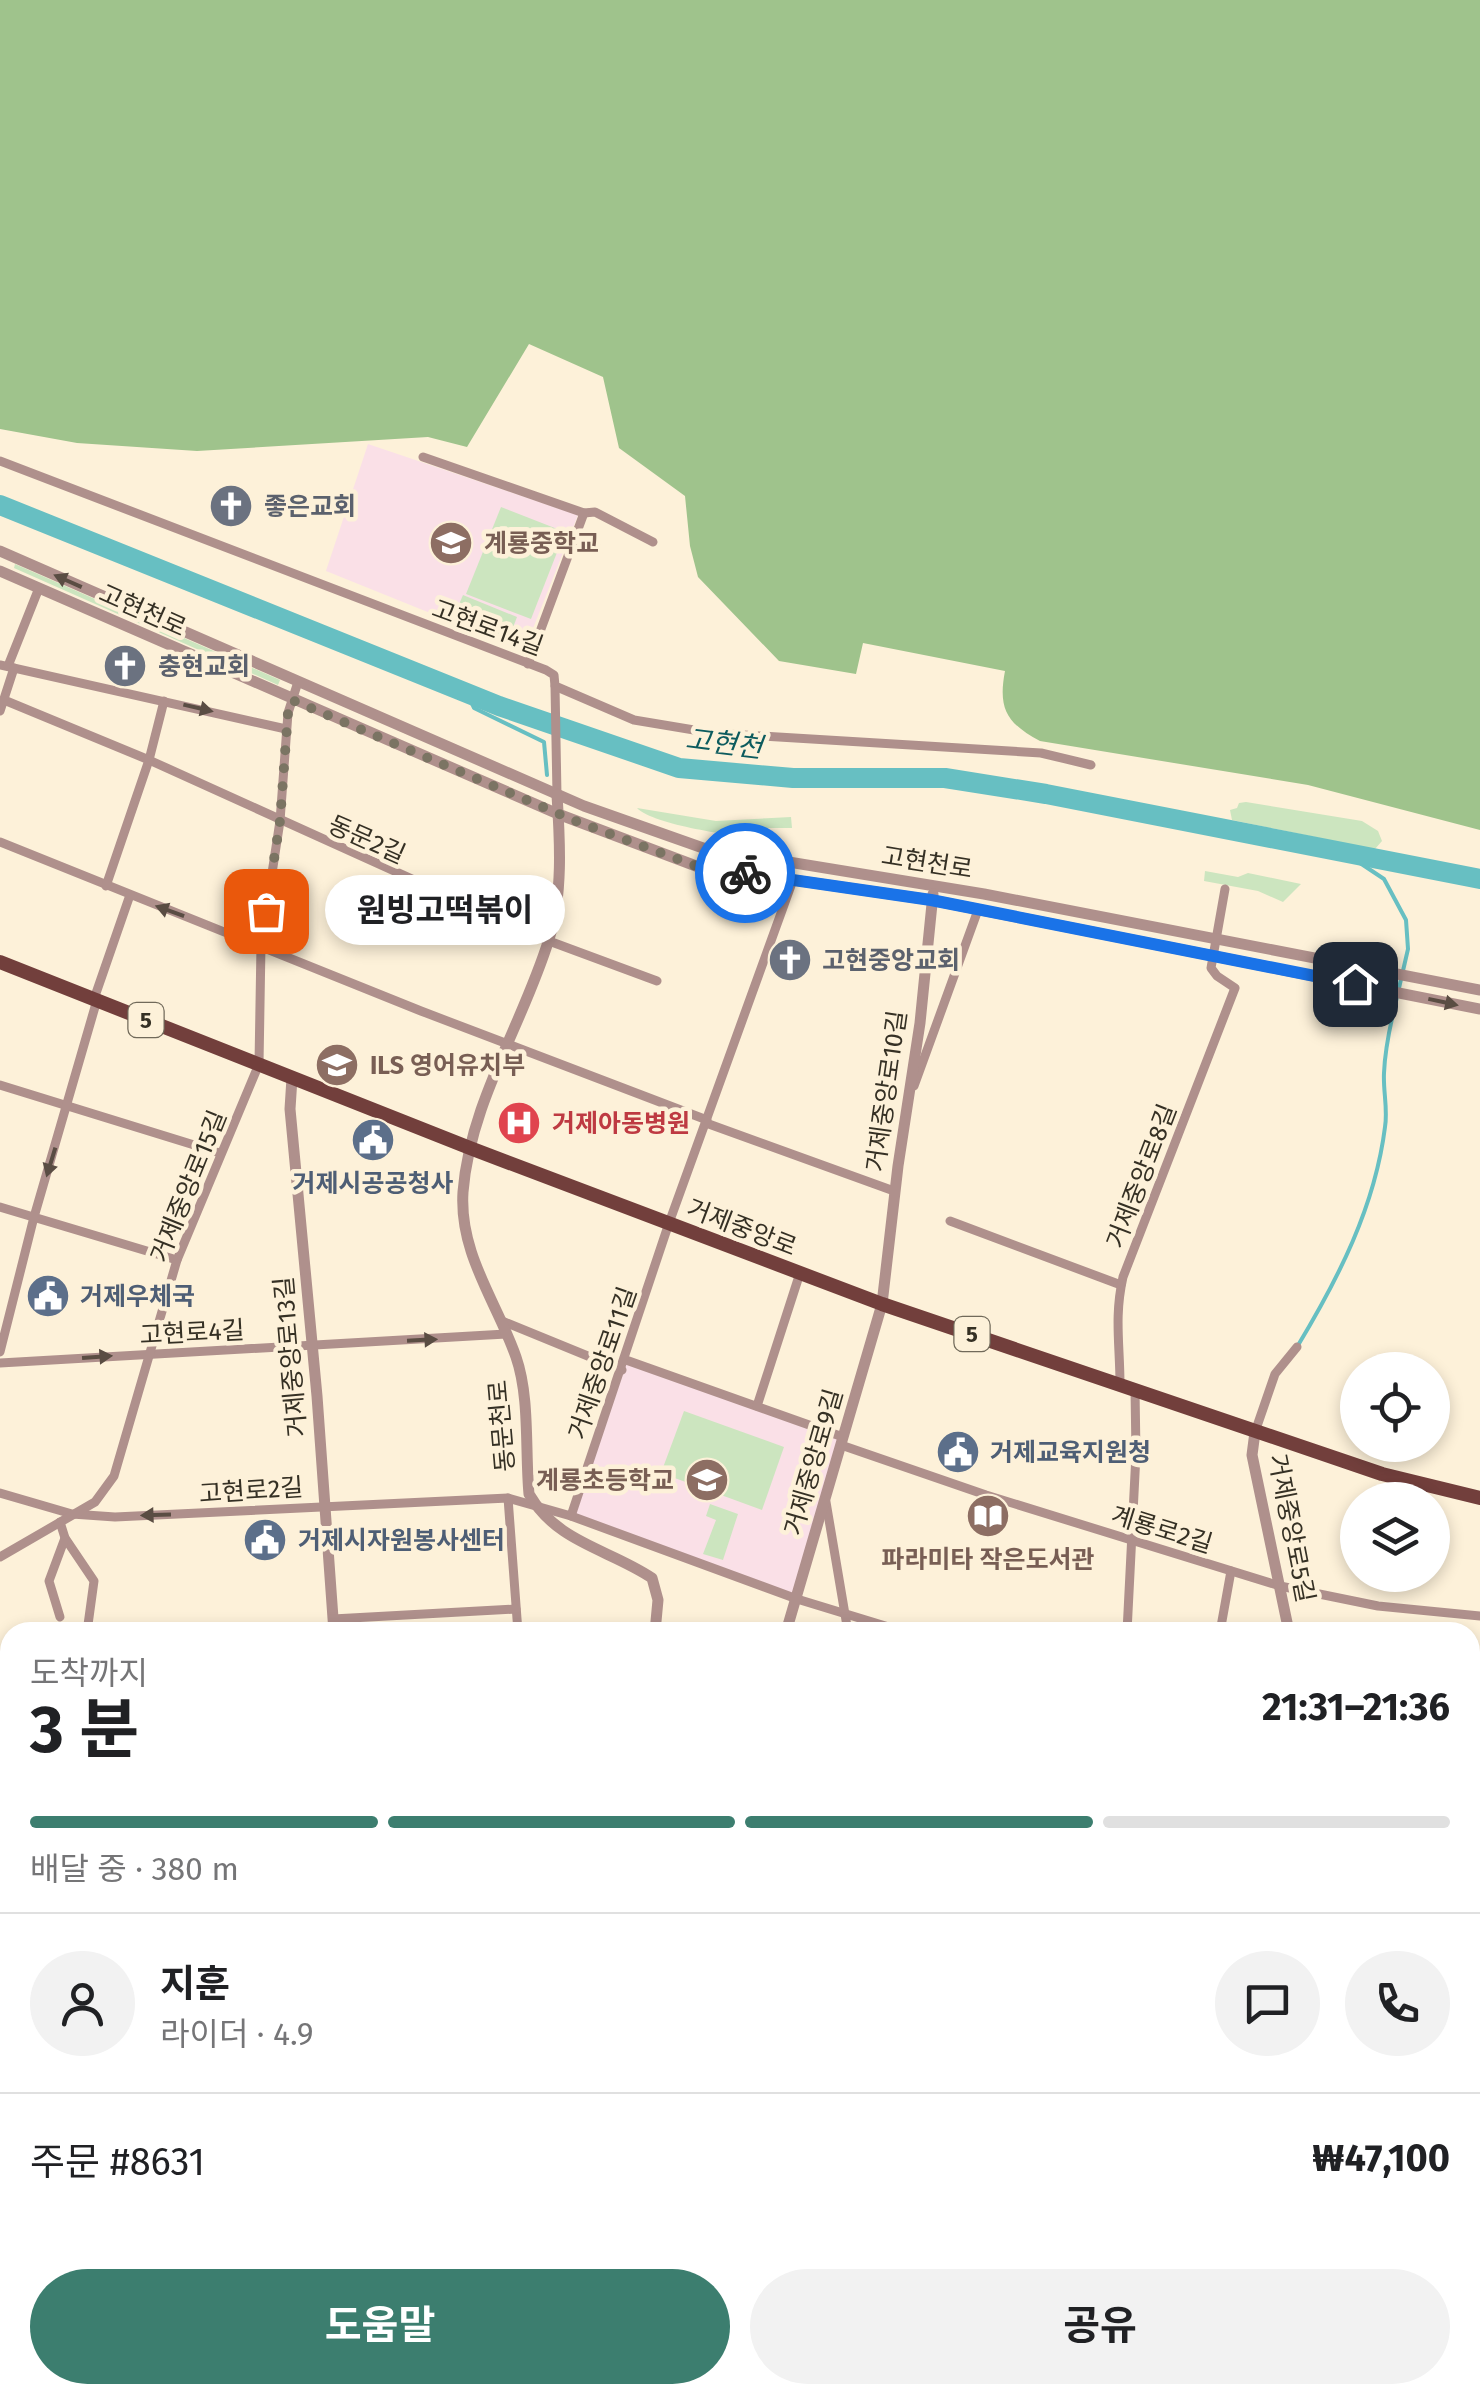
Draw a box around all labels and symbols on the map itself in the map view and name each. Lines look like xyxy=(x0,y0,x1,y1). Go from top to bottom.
church icon: 좋은교회 xyxy=(208,483,254,529)
place label: 좋은교회 xyxy=(264,492,356,522)
school or university icon: 계룡중학교 xyxy=(428,520,474,566)
place label: 계룡중학교 xyxy=(484,529,599,559)
one-way arrow xyxy=(53,573,83,589)
street label: 고현천로 xyxy=(94,578,191,643)
street label: 고현로14길 xyxy=(428,594,547,662)
church icon: 충현교회 xyxy=(102,643,148,689)
place label: 충현교회 xyxy=(158,652,250,682)
one-way arrow xyxy=(183,701,214,716)
water label: 고현천 xyxy=(684,722,768,765)
street label: 동문2길 xyxy=(323,810,410,870)
courier xyxy=(695,823,795,923)
street label: 고현천로 xyxy=(879,841,975,885)
pin xyxy=(224,869,309,954)
callout: 원빙고떡볶이 xyxy=(326,876,566,946)
one-way arrow xyxy=(155,903,185,918)
church icon: 고현중앙교회 xyxy=(767,937,813,983)
pin xyxy=(1313,942,1398,1027)
place label: 고현중앙교회 xyxy=(822,946,960,976)
one-way arrow xyxy=(1427,994,1458,1010)
road number: 5 xyxy=(128,1003,164,1037)
street label: 거제중앙로10길 xyxy=(861,1008,913,1174)
school or university icon: ILS 영어유치부 xyxy=(314,1042,360,1088)
place label: ILS 영어유치부 xyxy=(370,1051,525,1081)
hospital icon: 거제아동병원 xyxy=(496,1100,542,1146)
street label: 거제중앙로8길 xyxy=(1101,1100,1183,1253)
street label: 거제중앙로15길 xyxy=(145,1106,233,1267)
place label: 거제아동병원 xyxy=(552,1109,690,1139)
public building icon: 거제시공공청사 xyxy=(350,1117,396,1163)
one-way arrow xyxy=(43,1147,58,1177)
place label: 거제시공공청사 xyxy=(292,1169,454,1199)
street label: 거제중앙로 xyxy=(683,1193,801,1263)
public building icon: 거제우체국 xyxy=(25,1273,71,1319)
street label: 거제중앙로13길 xyxy=(269,1275,313,1439)
place label: 거제우체국 xyxy=(80,1282,195,1312)
street label: 거제중앙로11길 xyxy=(563,1283,643,1444)
street label: 고현로4길 xyxy=(139,1315,245,1351)
road number: 5 xyxy=(954,1317,990,1351)
one-way arrow xyxy=(406,1332,438,1348)
one-way arrow xyxy=(82,1349,114,1365)
street label: 동문천로 xyxy=(483,1379,521,1473)
street label: 거제중앙로9길 xyxy=(779,1385,849,1539)
public building icon: 거제교육지원청 xyxy=(935,1429,981,1475)
place label: 거제교육지원청 xyxy=(990,1438,1151,1468)
street label: 거제중앙로5길 xyxy=(1262,1451,1320,1605)
school or university icon: 계룡초등학교 xyxy=(684,1457,730,1503)
place label: 계룡초등학교 xyxy=(536,1466,674,1496)
street label: 고현로2길 xyxy=(198,1472,304,1510)
library icon: 파라미타 작은도서관 xyxy=(965,1493,1011,1539)
street label: 계룡로2길 xyxy=(1107,1500,1216,1560)
one-way arrow xyxy=(140,1508,172,1524)
public building icon: 거제시자원봉사센터 xyxy=(242,1517,288,1563)
place label: 거제시자원봉사센터 xyxy=(298,1526,505,1556)
place label: 파라미타 작은도서관 xyxy=(882,1545,1094,1575)

